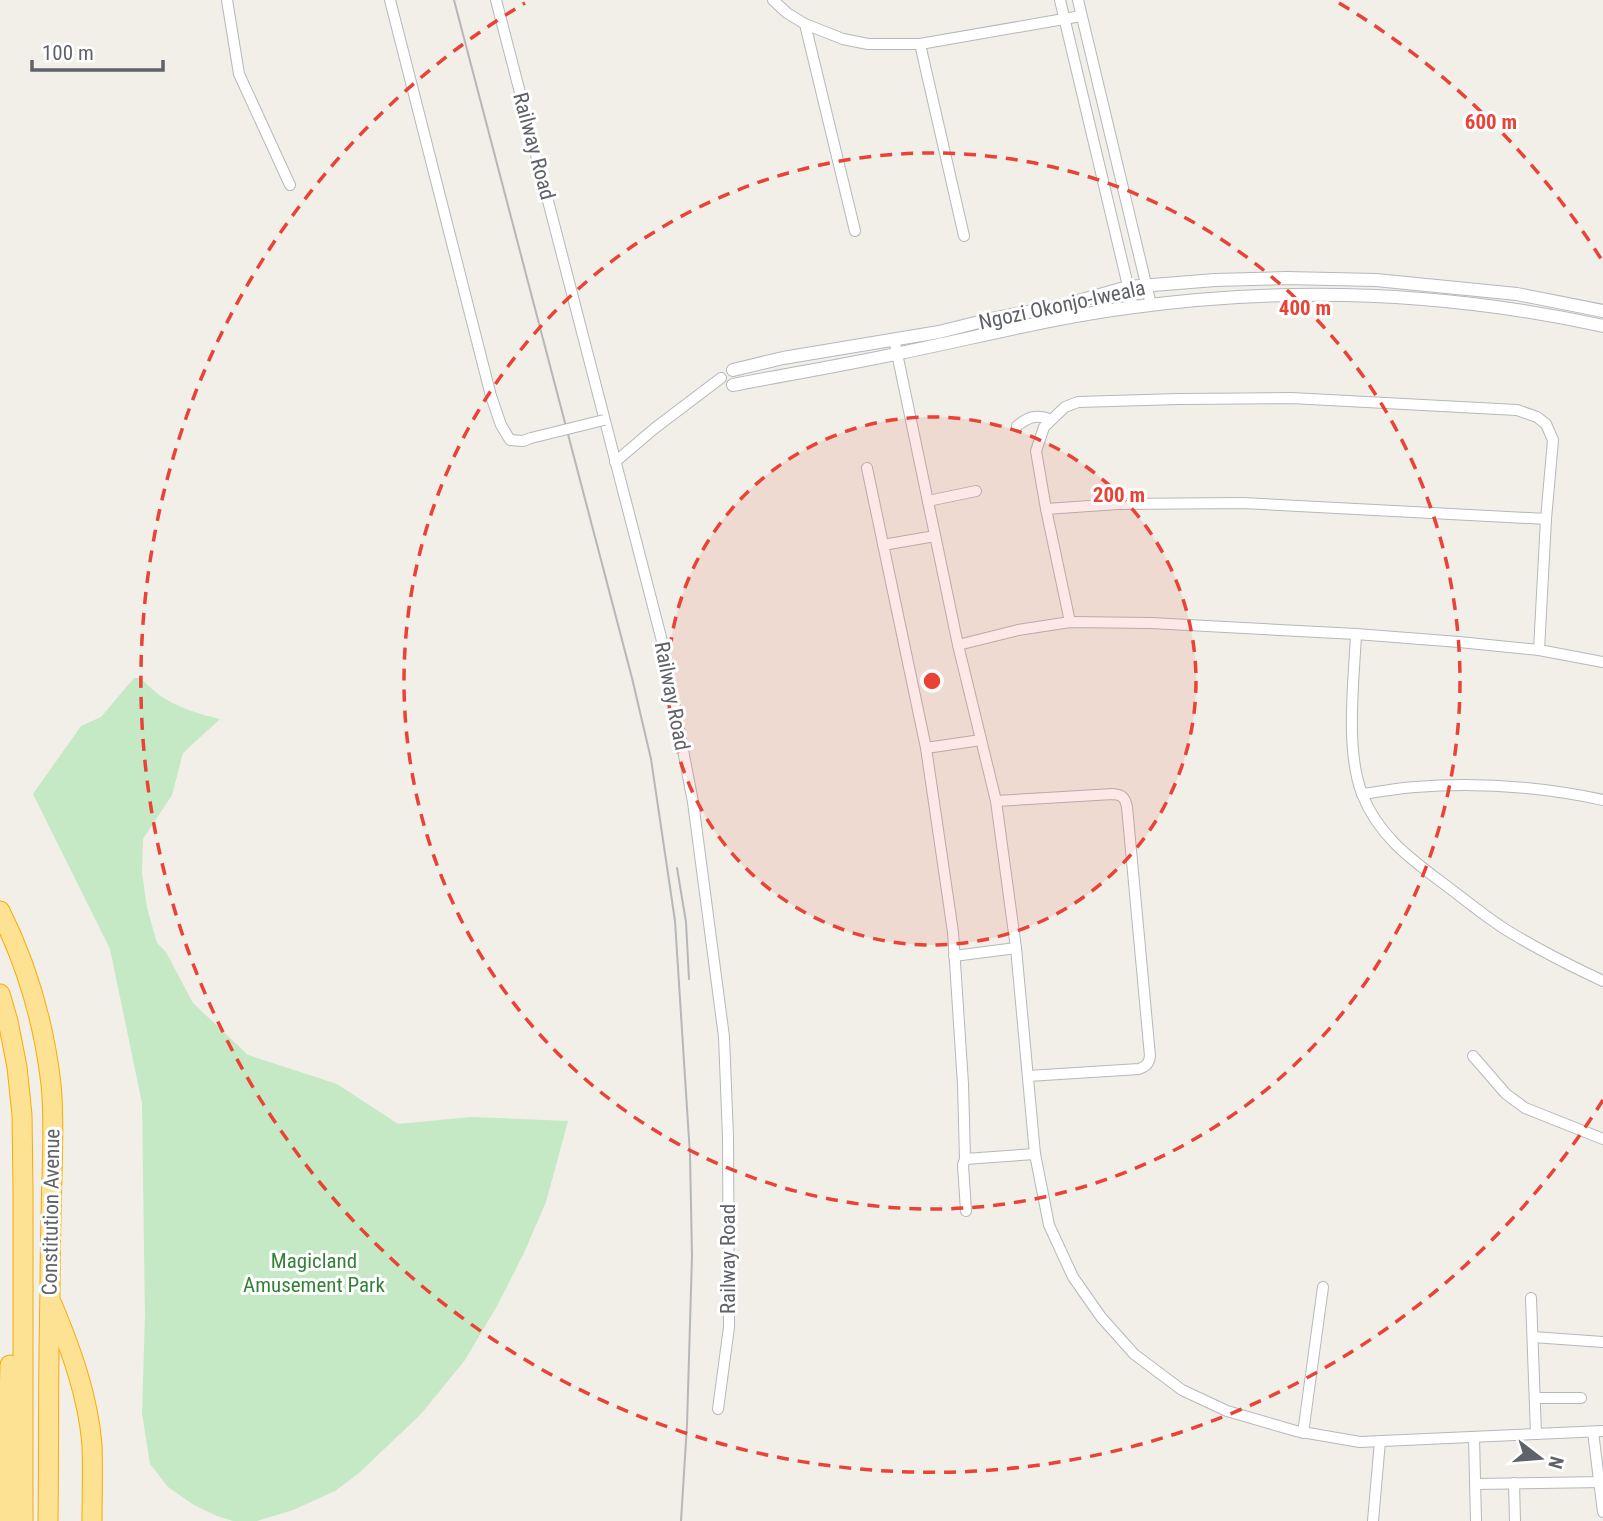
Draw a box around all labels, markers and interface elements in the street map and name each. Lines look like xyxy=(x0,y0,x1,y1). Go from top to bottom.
scale bar xyxy=(32,28,163,72)
text: 100 m xyxy=(42,41,94,65)
street label: Railway Road xyxy=(508,90,560,202)
text: 600 m xyxy=(1465,110,1517,134)
street label: Ngozi Okonjo-Iweala xyxy=(977,276,1147,334)
text: 400 m xyxy=(1279,296,1331,320)
text: 200 m xyxy=(1093,483,1145,507)
street label: Railway Road xyxy=(650,640,694,752)
centre of rings xyxy=(920,669,944,693)
street label: Constitution Avenue xyxy=(38,1128,64,1296)
street label: Railway Road xyxy=(716,1204,740,1314)
park label: Magicland Amusement Park xyxy=(243,1249,385,1297)
north arrow xyxy=(1505,1423,1575,1493)
text: N xyxy=(1543,1454,1569,1471)

